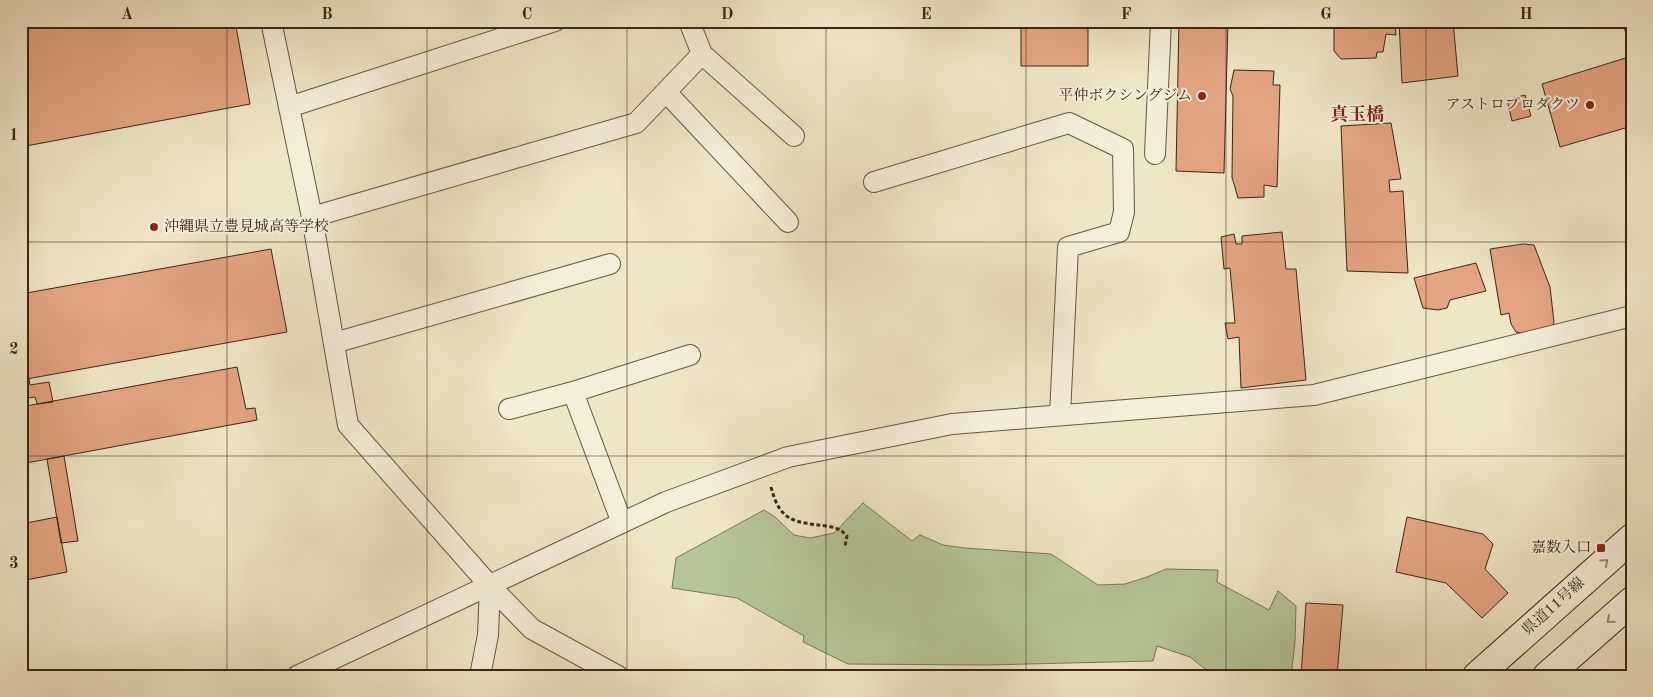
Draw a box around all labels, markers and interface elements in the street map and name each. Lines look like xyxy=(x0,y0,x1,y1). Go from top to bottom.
text: A xyxy=(121,7,133,23)
text: B xyxy=(321,7,333,23)
text: C xyxy=(522,7,532,23)
text: D xyxy=(721,7,733,23)
text: E xyxy=(920,7,932,23)
text: F xyxy=(1121,7,1132,23)
text: G xyxy=(1320,7,1332,23)
text: H xyxy=(1519,7,1533,23)
place label: 平仲ボクシングジム xyxy=(1058,87,1192,104)
marker: 平仲ボクシングジム xyxy=(1196,90,1208,102)
place label: アストロプロダクツ xyxy=(1446,96,1580,113)
marker: アストロプロダクツ xyxy=(1584,99,1596,111)
district label: 真玉橋 xyxy=(1330,104,1384,124)
text: 1 xyxy=(9,128,19,144)
place label: 沖縄県立豊見城高等学校 xyxy=(164,218,329,235)
marker: 沖縄県立豊見城高等学校 xyxy=(148,221,160,233)
text: 2 xyxy=(9,342,19,358)
place label: 嘉数入口 xyxy=(1531,539,1591,556)
marker: 嘉数入口 xyxy=(1595,542,1607,554)
text: 3 xyxy=(9,556,19,572)
one-way arrow xyxy=(1600,559,1609,568)
street label: 県道11号線 xyxy=(1519,574,1588,638)
one-way arrow xyxy=(1606,614,1615,623)

